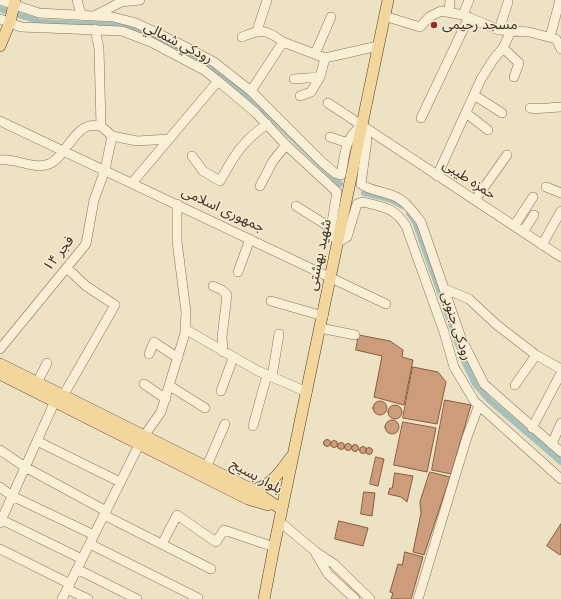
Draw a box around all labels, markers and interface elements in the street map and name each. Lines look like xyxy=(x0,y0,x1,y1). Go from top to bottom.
place label: مسجد رحیمی xyxy=(442,17,518,33)
street label: رودکي شمالي xyxy=(141,19,215,67)
marker: مسجد رحیمی xyxy=(429,20,439,30)
street label: حمزه طیبی xyxy=(439,157,499,203)
street label: جمهوری اسلامی xyxy=(179,183,267,237)
street label: شهید بهشتی xyxy=(304,218,336,292)
street label: فجر ۱۴ xyxy=(40,233,78,275)
street label: رودکی جنوبی xyxy=(437,289,475,363)
street label: بلوار بسیج xyxy=(227,456,285,498)

